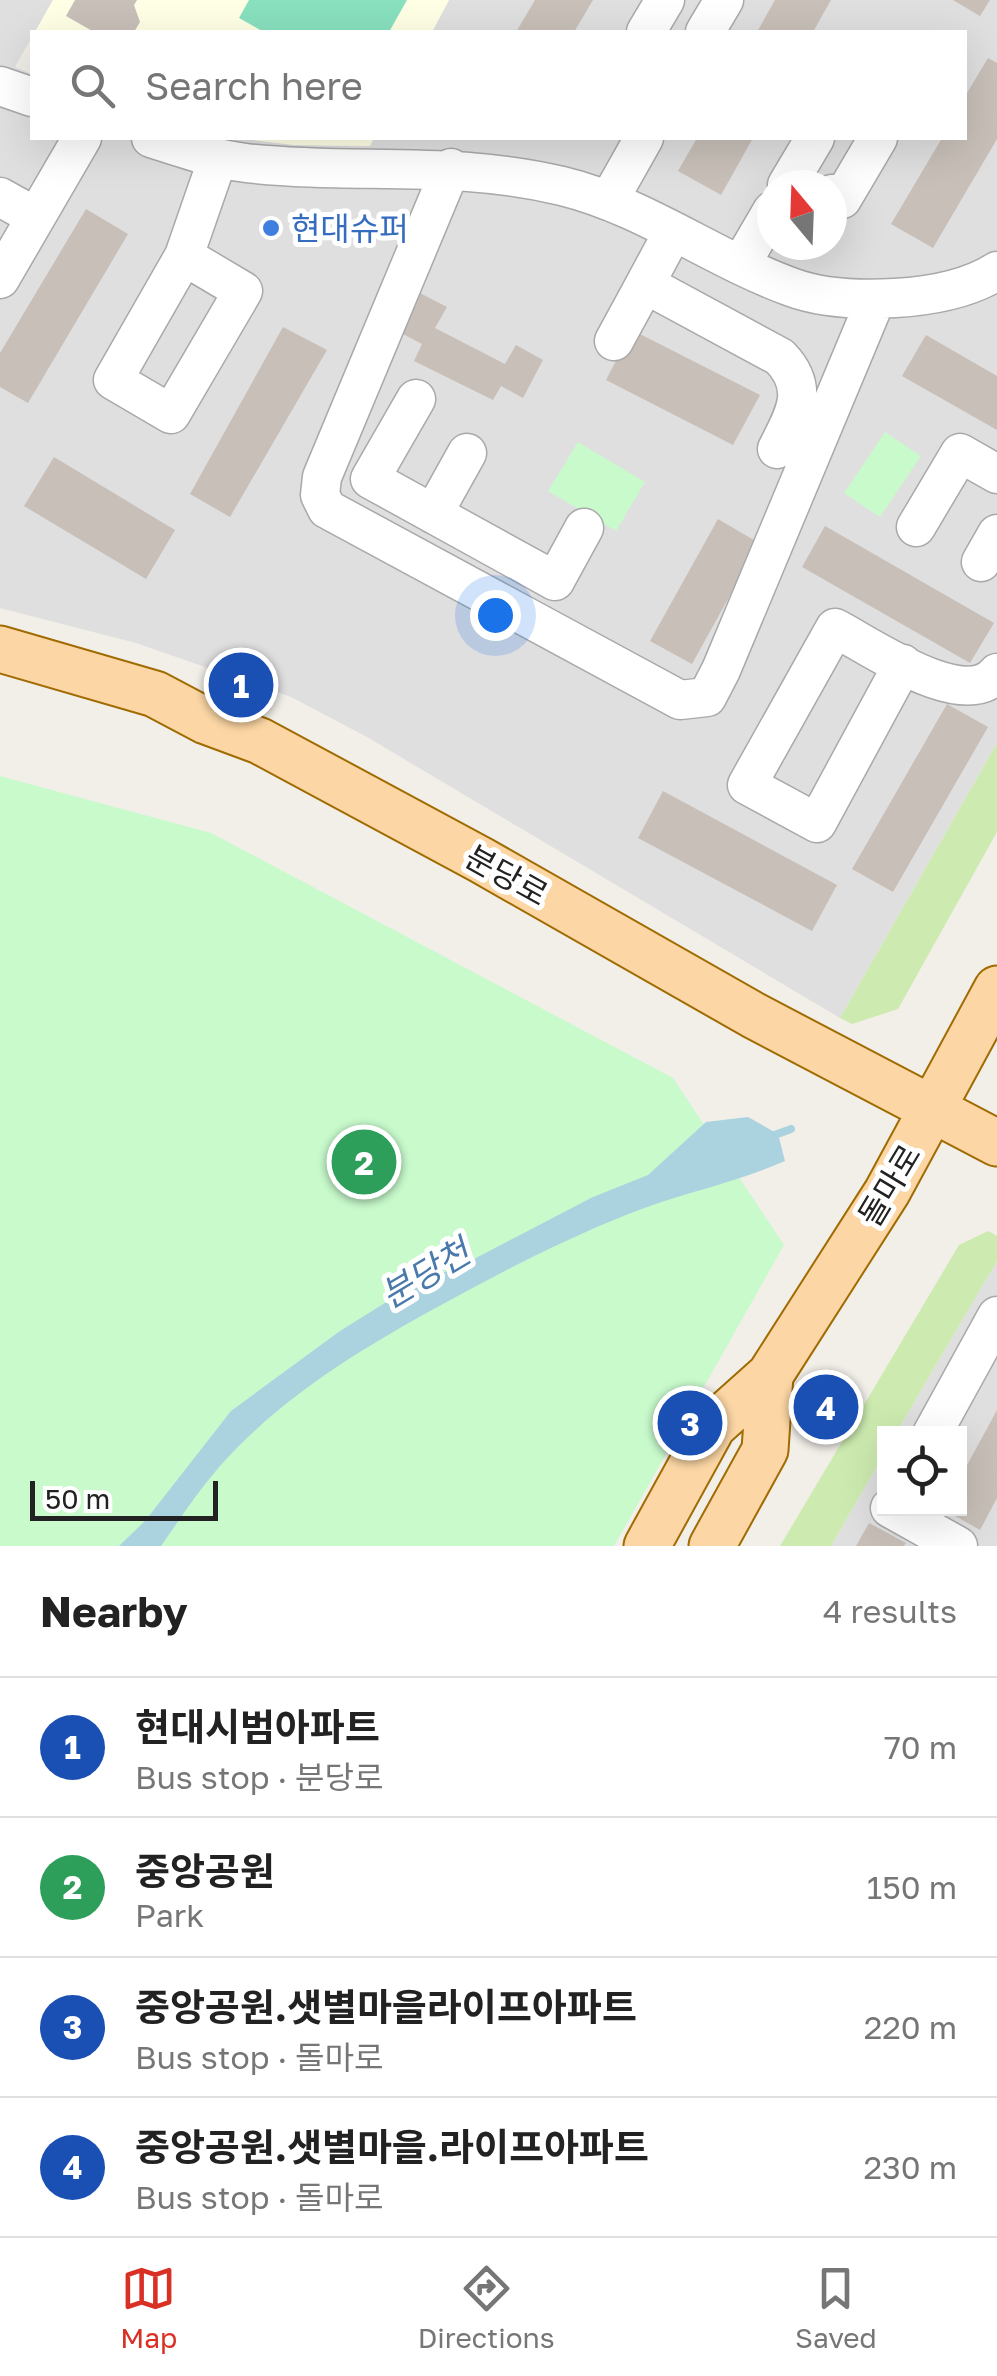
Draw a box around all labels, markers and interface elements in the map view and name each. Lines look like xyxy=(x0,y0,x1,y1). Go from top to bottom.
search box xyxy=(30,30,967,140)
icon: search xyxy=(65,58,120,113)
text: Search here xyxy=(145,63,363,108)
north arrow xyxy=(757,170,847,260)
place label: 현대슈퍼 xyxy=(291,209,409,247)
marker: 현대슈퍼 xyxy=(260,217,282,239)
your location xyxy=(470,590,521,641)
pin: 1 xyxy=(208,648,274,722)
street label: 분당로 xyxy=(459,837,555,913)
pin: 2 xyxy=(332,1124,396,1200)
street label: 돌마로 xyxy=(850,1137,928,1233)
water label: 분당천 xyxy=(373,1228,480,1316)
pin: 4 xyxy=(794,1370,858,1444)
pin: 3 xyxy=(658,1386,722,1460)
map controls xyxy=(877,1426,967,1516)
button: locate xyxy=(877,1426,967,1516)
scale bar xyxy=(30,1476,218,1520)
text: 50 m xyxy=(45,1482,110,1515)
text: Nearby xyxy=(40,1586,188,1636)
text: 4 results xyxy=(823,1592,957,1630)
text: 현대시범아파트 xyxy=(135,1704,380,1749)
text: 1 xyxy=(64,1728,81,1766)
text: 70 m xyxy=(884,1728,957,1766)
text: Bus stop · 분당로 xyxy=(135,1758,383,1796)
text: 중앙공원 xyxy=(135,1848,275,1893)
text: 2 xyxy=(63,1868,82,1906)
text: 150 m xyxy=(867,1868,957,1906)
text: Park xyxy=(135,1896,204,1934)
text: 중앙공원.샛별마을라이프아파트 xyxy=(135,1984,637,2029)
text: 3 xyxy=(63,2008,82,2046)
text: 220 m xyxy=(864,2008,957,2046)
text: Bus stop · 돌마로 xyxy=(135,2038,383,2076)
text: 중앙공원.샛별마을.라이프아파트 xyxy=(135,2124,649,2169)
text: 4 xyxy=(62,2148,83,2186)
text: 230 m xyxy=(864,2148,957,2186)
text: Bus stop · 돌마로 xyxy=(135,2178,383,2216)
tab: Map xyxy=(120,2261,177,2354)
tab: Directions xyxy=(418,2261,555,2354)
tab: Saved xyxy=(795,2261,877,2354)

